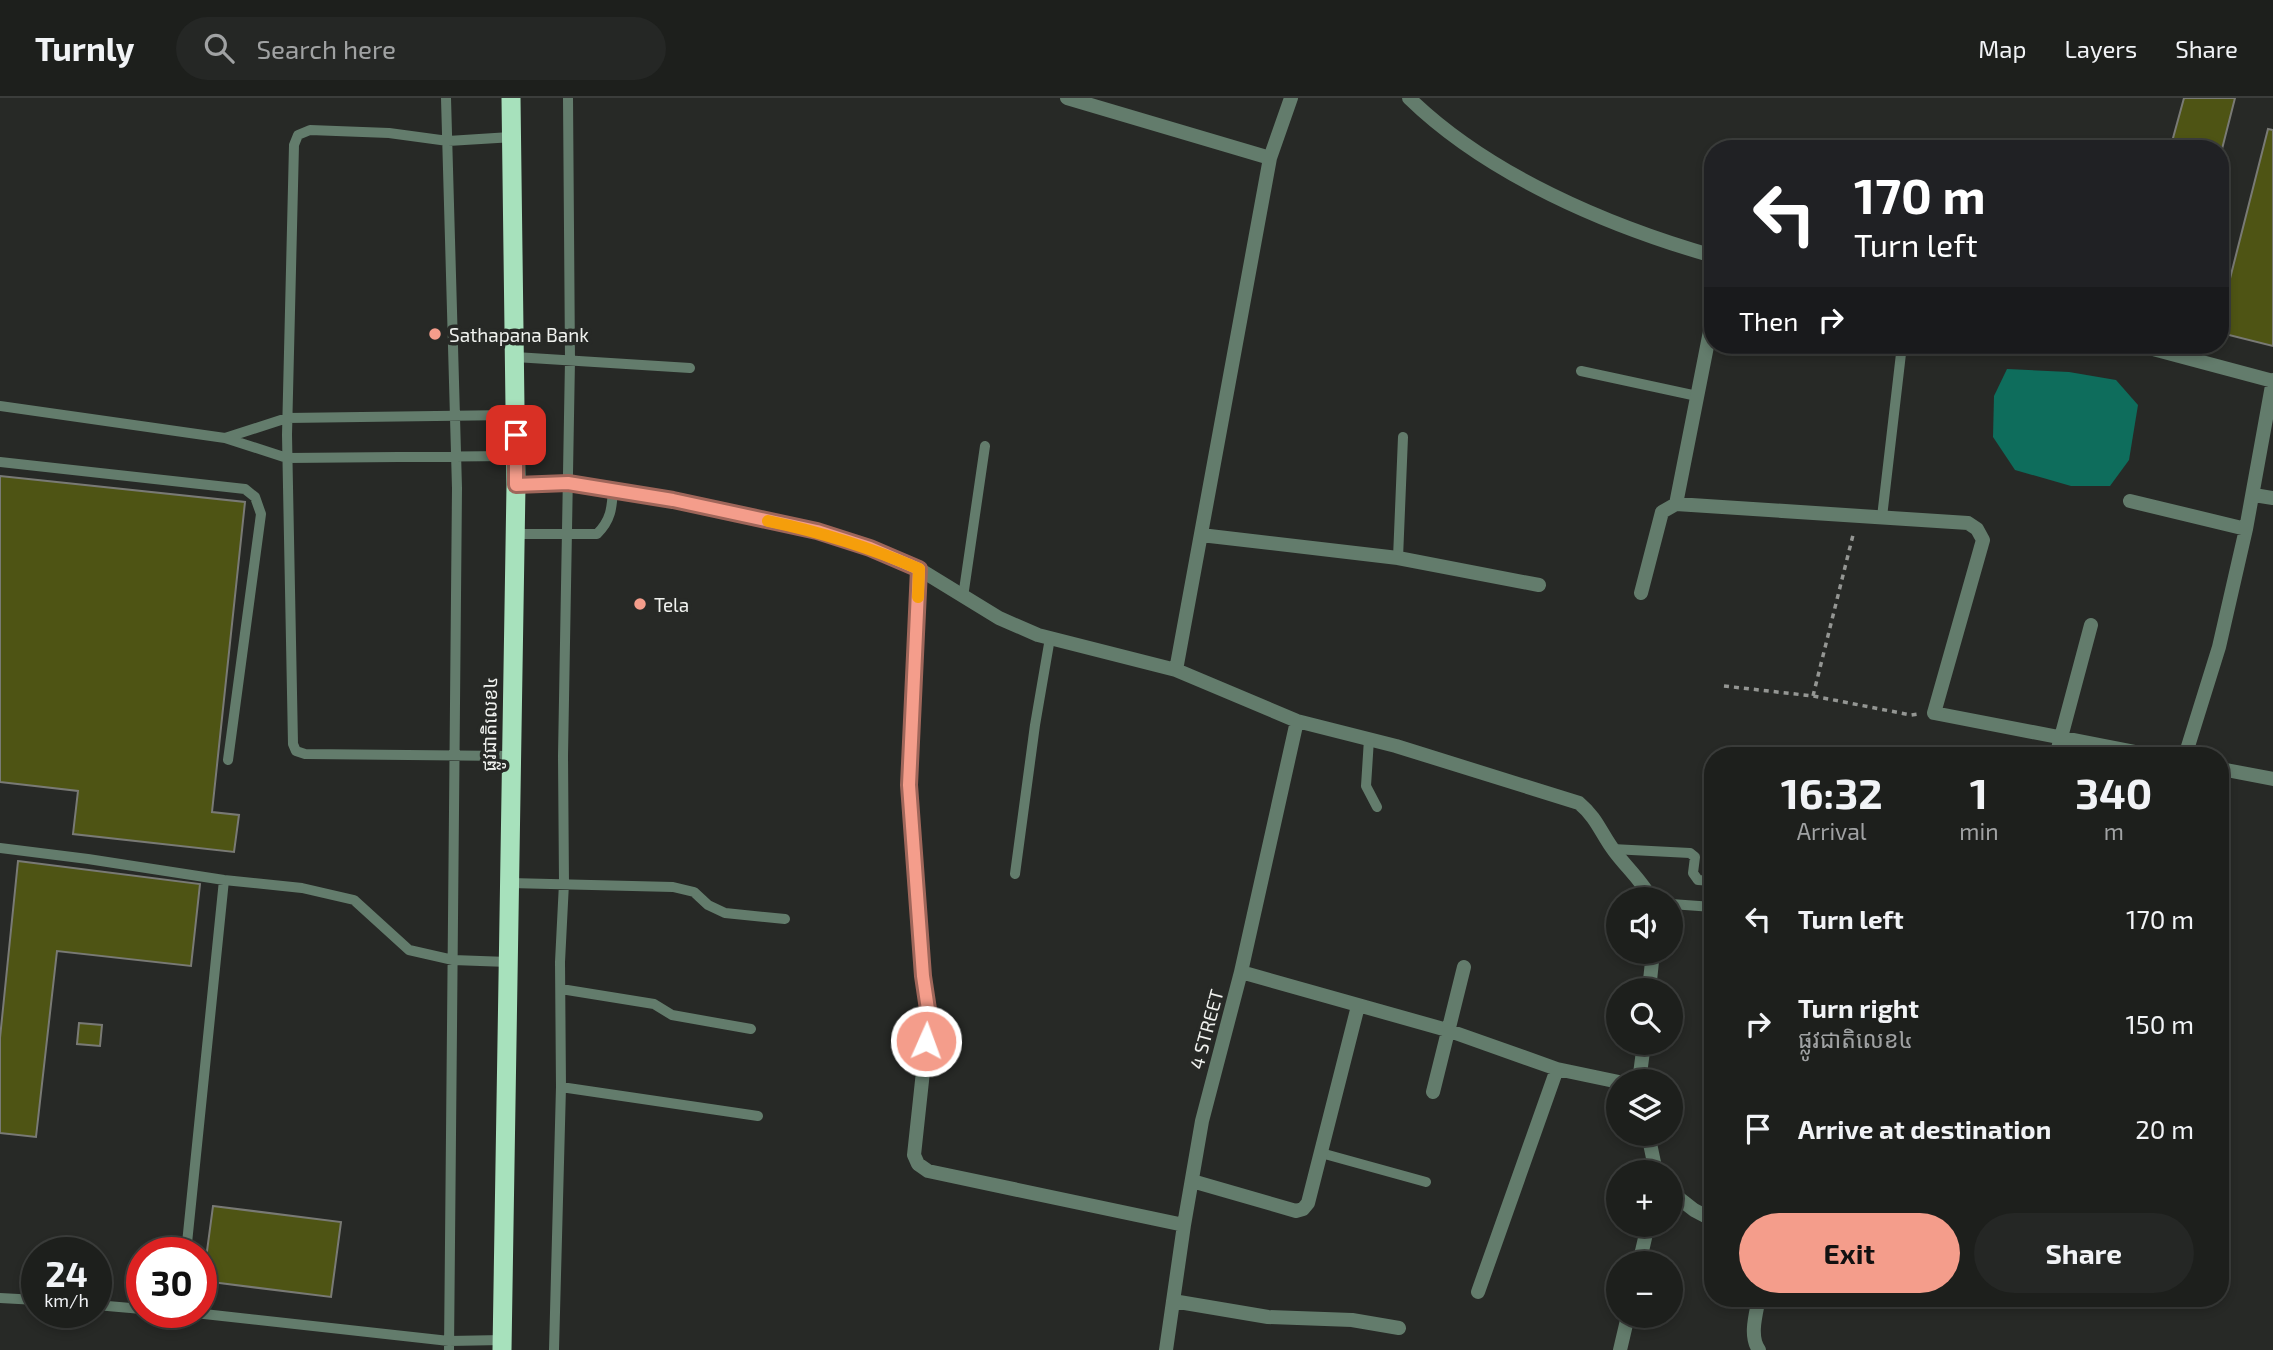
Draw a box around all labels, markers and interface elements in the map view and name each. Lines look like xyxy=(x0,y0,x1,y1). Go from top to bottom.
search box xyxy=(176,17,666,80)
text: Turnly xyxy=(35,28,134,68)
icon: search xyxy=(200,29,238,67)
text: Search here xyxy=(256,33,396,64)
text: Map xyxy=(1978,34,2026,63)
text: Layers xyxy=(2064,34,2137,63)
text: Share xyxy=(2175,34,2238,63)
text: 170 m xyxy=(1854,165,1986,224)
icon: left xyxy=(1739,168,1830,259)
text: Turn left xyxy=(1854,225,1978,263)
icon: right xyxy=(1812,301,1850,339)
text: Then xyxy=(1739,305,1798,336)
place label: Sathapana Bank xyxy=(449,323,589,346)
marker: Sathapana Bank xyxy=(427,326,443,342)
pin xyxy=(486,405,546,465)
icon: arrive xyxy=(497,416,535,454)
place label: Tela xyxy=(654,593,689,616)
marker: Tela xyxy=(632,596,648,612)
street label: ផ្លូវជាតិលេខ៤ xyxy=(477,676,508,772)
text: 16:32 xyxy=(1781,767,1883,817)
text: 1 xyxy=(1970,767,1988,817)
text: 340 xyxy=(2075,767,2152,817)
text: Arrival xyxy=(1797,817,1867,845)
text: min xyxy=(1959,817,1999,845)
text: m xyxy=(2104,817,2124,845)
map controls xyxy=(1606,887,1683,1328)
button: sound xyxy=(1606,887,1683,964)
icon: left xyxy=(1739,900,1777,938)
text: Turn left xyxy=(1798,903,1904,934)
text: 170 m xyxy=(2126,903,2194,934)
button: search xyxy=(1606,978,1683,1055)
street label: 4 STREET xyxy=(1184,987,1228,1071)
text: Turn right xyxy=(1798,992,1919,1023)
position arrow xyxy=(889,1004,963,1078)
icon: right xyxy=(1739,1005,1777,1043)
text: 150 m xyxy=(2125,1008,2194,1039)
text: ផ្លូវជាតិលេខ៤ xyxy=(1798,1025,1913,1053)
button: layers xyxy=(1606,1069,1683,1146)
icon: arrive xyxy=(1739,1110,1777,1148)
text: Arrive at destination xyxy=(1798,1113,2051,1144)
text: 20 m xyxy=(2135,1113,2194,1144)
button: + xyxy=(1606,1160,1683,1237)
button: Exit xyxy=(1739,1213,1960,1293)
button: Share xyxy=(1974,1213,2194,1293)
speed limit sign: 30 xyxy=(126,1237,217,1328)
button: − xyxy=(1606,1251,1683,1328)
text: 24 xyxy=(45,1252,88,1294)
text: km/h xyxy=(44,1289,89,1311)

